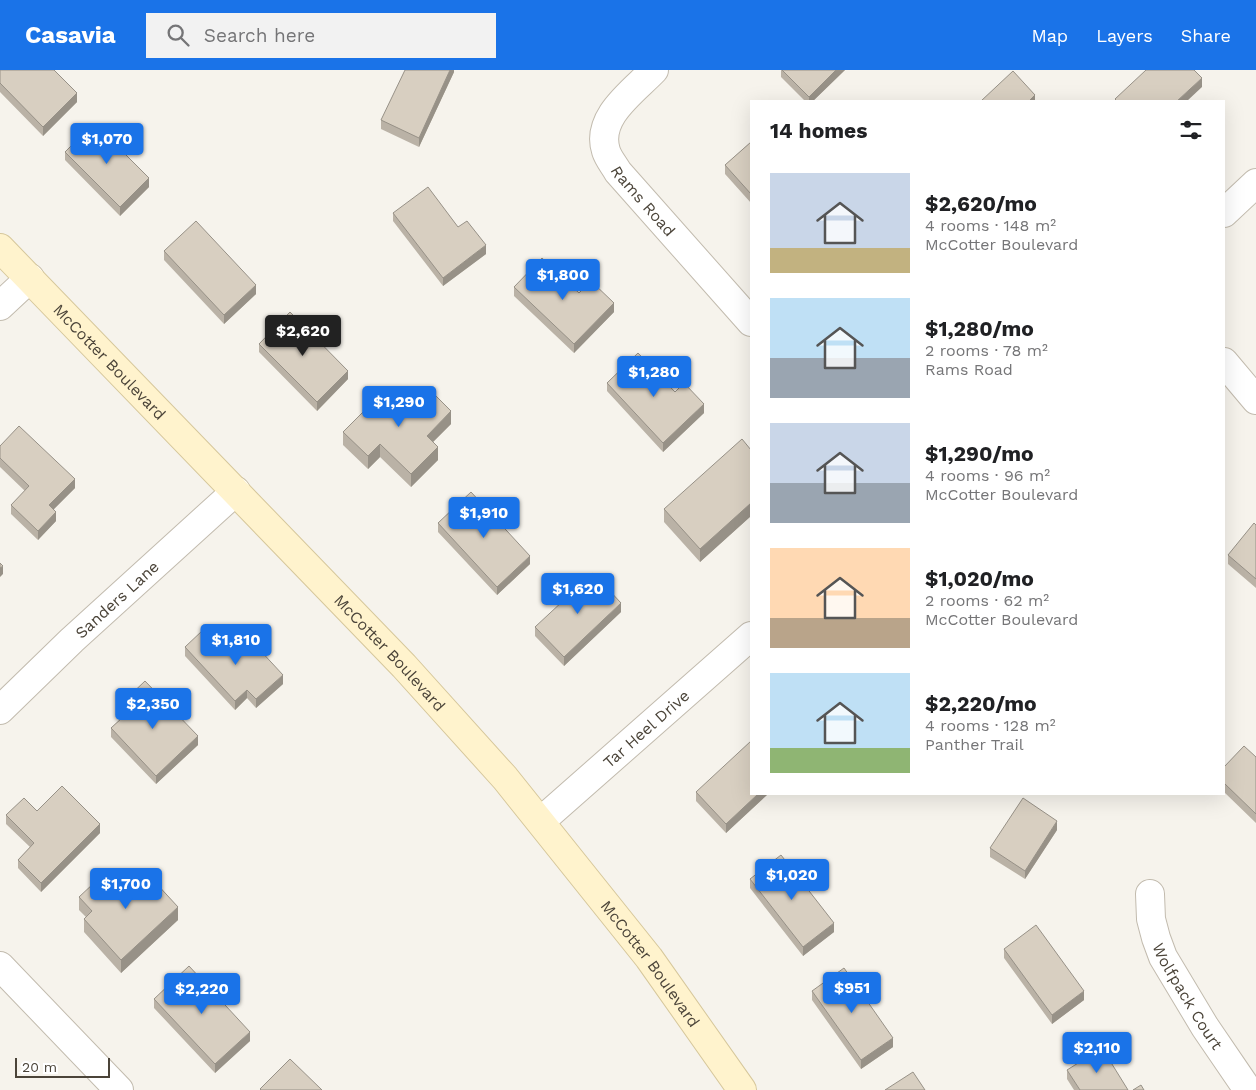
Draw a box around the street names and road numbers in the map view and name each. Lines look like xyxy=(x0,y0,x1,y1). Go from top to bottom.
street label: Rams Road xyxy=(607,162,680,240)
street label: McCotter Boulevard xyxy=(50,300,170,423)
street label: Sanders Lane xyxy=(71,557,163,642)
street label: McCotter Boulevard xyxy=(330,590,450,715)
street label: Tar Heel Drive xyxy=(599,685,693,771)
street label: McCotter Boulevard xyxy=(597,896,704,1031)
street label: Wolfpack Court xyxy=(1149,940,1227,1053)

